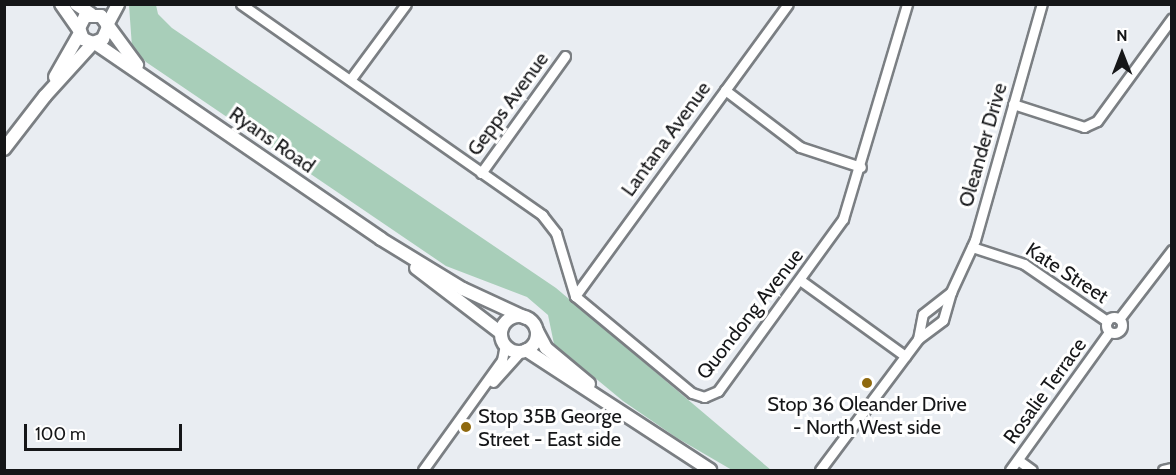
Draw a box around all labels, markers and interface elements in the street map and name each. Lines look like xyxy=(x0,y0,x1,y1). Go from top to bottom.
north arrow xyxy=(1092,24,1152,84)
text: N xyxy=(1116,26,1128,45)
street label: Gepps Avenue xyxy=(462,48,554,160)
street label: Lantana Avenue xyxy=(616,77,716,201)
street label: Oleander Drive xyxy=(954,80,1012,210)
street label: Ryans Road xyxy=(225,102,319,178)
street label: Kate Street xyxy=(1021,237,1113,309)
street label: Quondong Avenue xyxy=(692,244,808,384)
street label: Rosalie Terrace xyxy=(999,333,1091,449)
marker: Stop 36 Oleander Drive - North West side xyxy=(860,376,874,390)
place label: Stop 36 Oleander Drive - North West side xyxy=(767,392,967,439)
place label: Stop 35B George Street - East side xyxy=(478,404,622,451)
scale bar xyxy=(27,412,184,450)
marker: Stop 35B George Street - East side xyxy=(459,420,473,434)
text: 100 m xyxy=(35,423,86,445)

